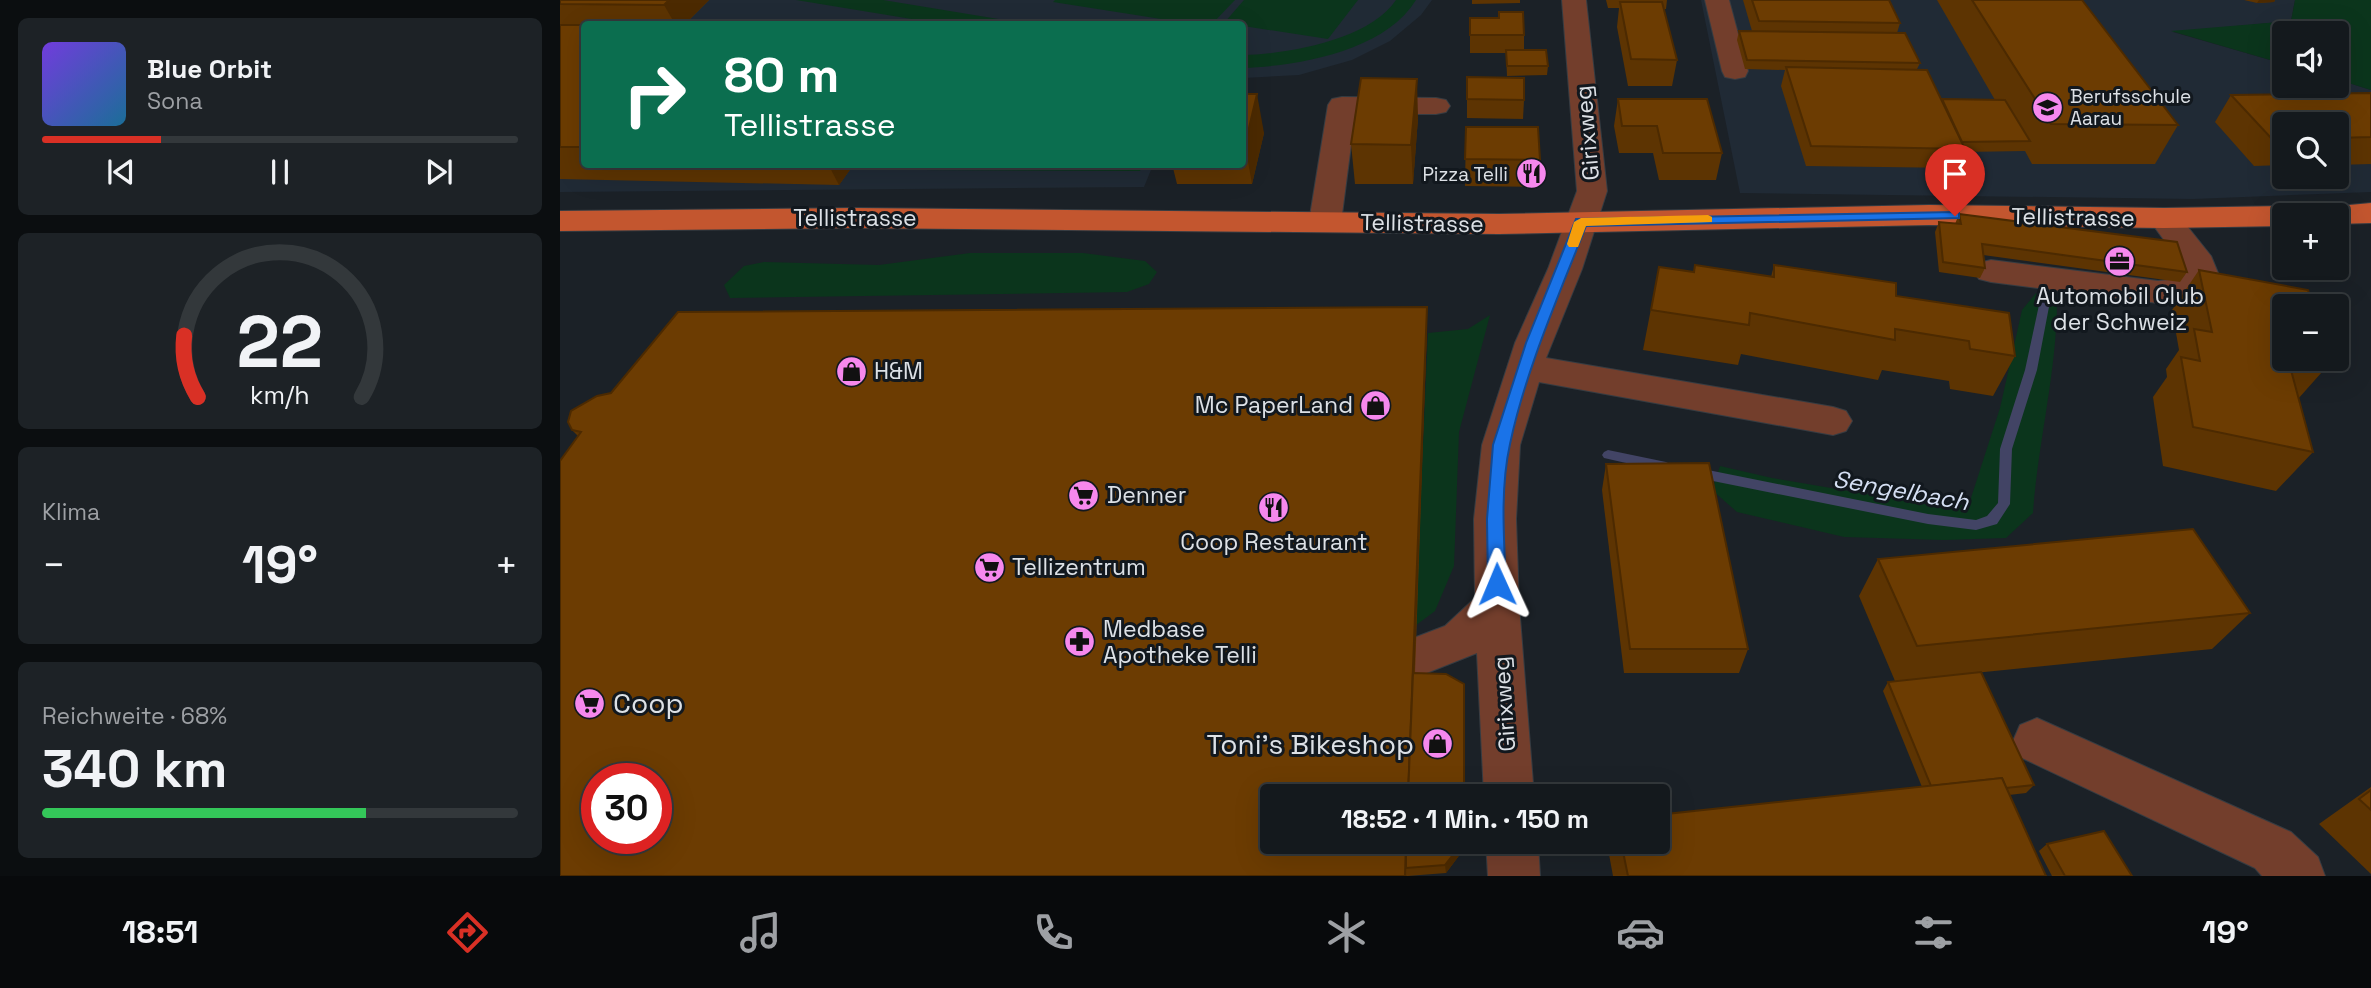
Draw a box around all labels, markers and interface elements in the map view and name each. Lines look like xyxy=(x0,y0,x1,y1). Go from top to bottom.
map controls xyxy=(2272,21,2349,371)
button: sound xyxy=(2272,21,2349,98)
text: 80 m xyxy=(724,44,839,106)
icon: right xyxy=(609,49,700,140)
text: Blue Orbit xyxy=(147,52,272,86)
street label: Girixweg xyxy=(1568,84,1606,182)
place label: Berufsschule Aarau xyxy=(2070,84,2191,131)
text: Sona xyxy=(147,86,203,116)
school or university icon: Berufsschule Aarau xyxy=(2030,90,2064,124)
text: Tellistrasse xyxy=(724,105,896,145)
button: search xyxy=(2272,112,2349,189)
pin xyxy=(1925,144,1985,216)
icon: previous xyxy=(102,153,140,191)
icon: pause xyxy=(261,153,299,191)
icon: next xyxy=(420,153,458,191)
icon: arrive xyxy=(1936,155,1974,193)
restaurant icon: Pizza Telli xyxy=(1514,157,1548,191)
place label: Pizza Telli xyxy=(1422,162,1508,187)
street label: Tellistrasse xyxy=(2011,201,2135,233)
street label: Tellistrasse xyxy=(793,203,917,233)
button: + xyxy=(2272,203,2349,280)
street label: Tellistrasse xyxy=(1360,207,1484,239)
office icon: Automobil Club der Schweiz xyxy=(2103,245,2137,279)
place label: Automobil Club der Schweiz xyxy=(2036,281,2204,337)
button: − xyxy=(2272,294,2349,371)
text: 22 xyxy=(237,295,323,388)
shop icon: H&M xyxy=(834,354,868,388)
place label: H&M xyxy=(874,356,923,386)
text: km/h xyxy=(250,379,310,411)
shop icon: Mc PaperLand xyxy=(1359,388,1393,422)
place label: Mc PaperLand xyxy=(1195,390,1353,420)
water label: Sengelbach xyxy=(1831,463,1972,517)
supermarket icon: Denner xyxy=(1067,478,1101,512)
place label: Denner xyxy=(1107,480,1186,510)
restaurant icon: Coop Restaurant xyxy=(1257,491,1291,525)
text: Klima xyxy=(42,497,100,527)
place label: Coop Restaurant xyxy=(1180,527,1368,557)
text: 19° xyxy=(242,532,318,598)
text: − xyxy=(42,541,66,589)
text: + xyxy=(494,541,518,589)
position arrow xyxy=(1460,547,1534,621)
supermarket icon: Tellizentrum xyxy=(972,550,1006,584)
place label: Tellizentrum xyxy=(1012,552,1146,582)
place label: Medbase Apotheke Telli xyxy=(1103,614,1257,670)
pharmacy icon: Medbase Apotheke Telli xyxy=(1063,625,1097,659)
street label: Girixweg xyxy=(1486,655,1522,753)
place label: Coop xyxy=(613,685,684,721)
supermarket icon: Coop xyxy=(573,686,607,720)
text: Reichweite · 68% xyxy=(42,701,227,731)
place label: Toni's Bikeshop xyxy=(1207,726,1414,762)
shop icon: Toni's Bikeshop xyxy=(1420,727,1454,761)
text: 340 km xyxy=(42,736,227,802)
speed limit sign: 30 xyxy=(581,763,672,854)
text: 18:52 · 1 Min. · 150 m xyxy=(1341,802,1589,836)
icon: directions xyxy=(443,908,492,957)
icon: music xyxy=(736,908,785,957)
icon: phone xyxy=(1029,908,1078,957)
icon: climate xyxy=(1322,908,1371,957)
icon: car xyxy=(1616,908,1665,957)
icon: filters xyxy=(1909,908,1958,957)
text: 18:51 xyxy=(122,912,198,952)
text: 19° xyxy=(2202,912,2249,952)

